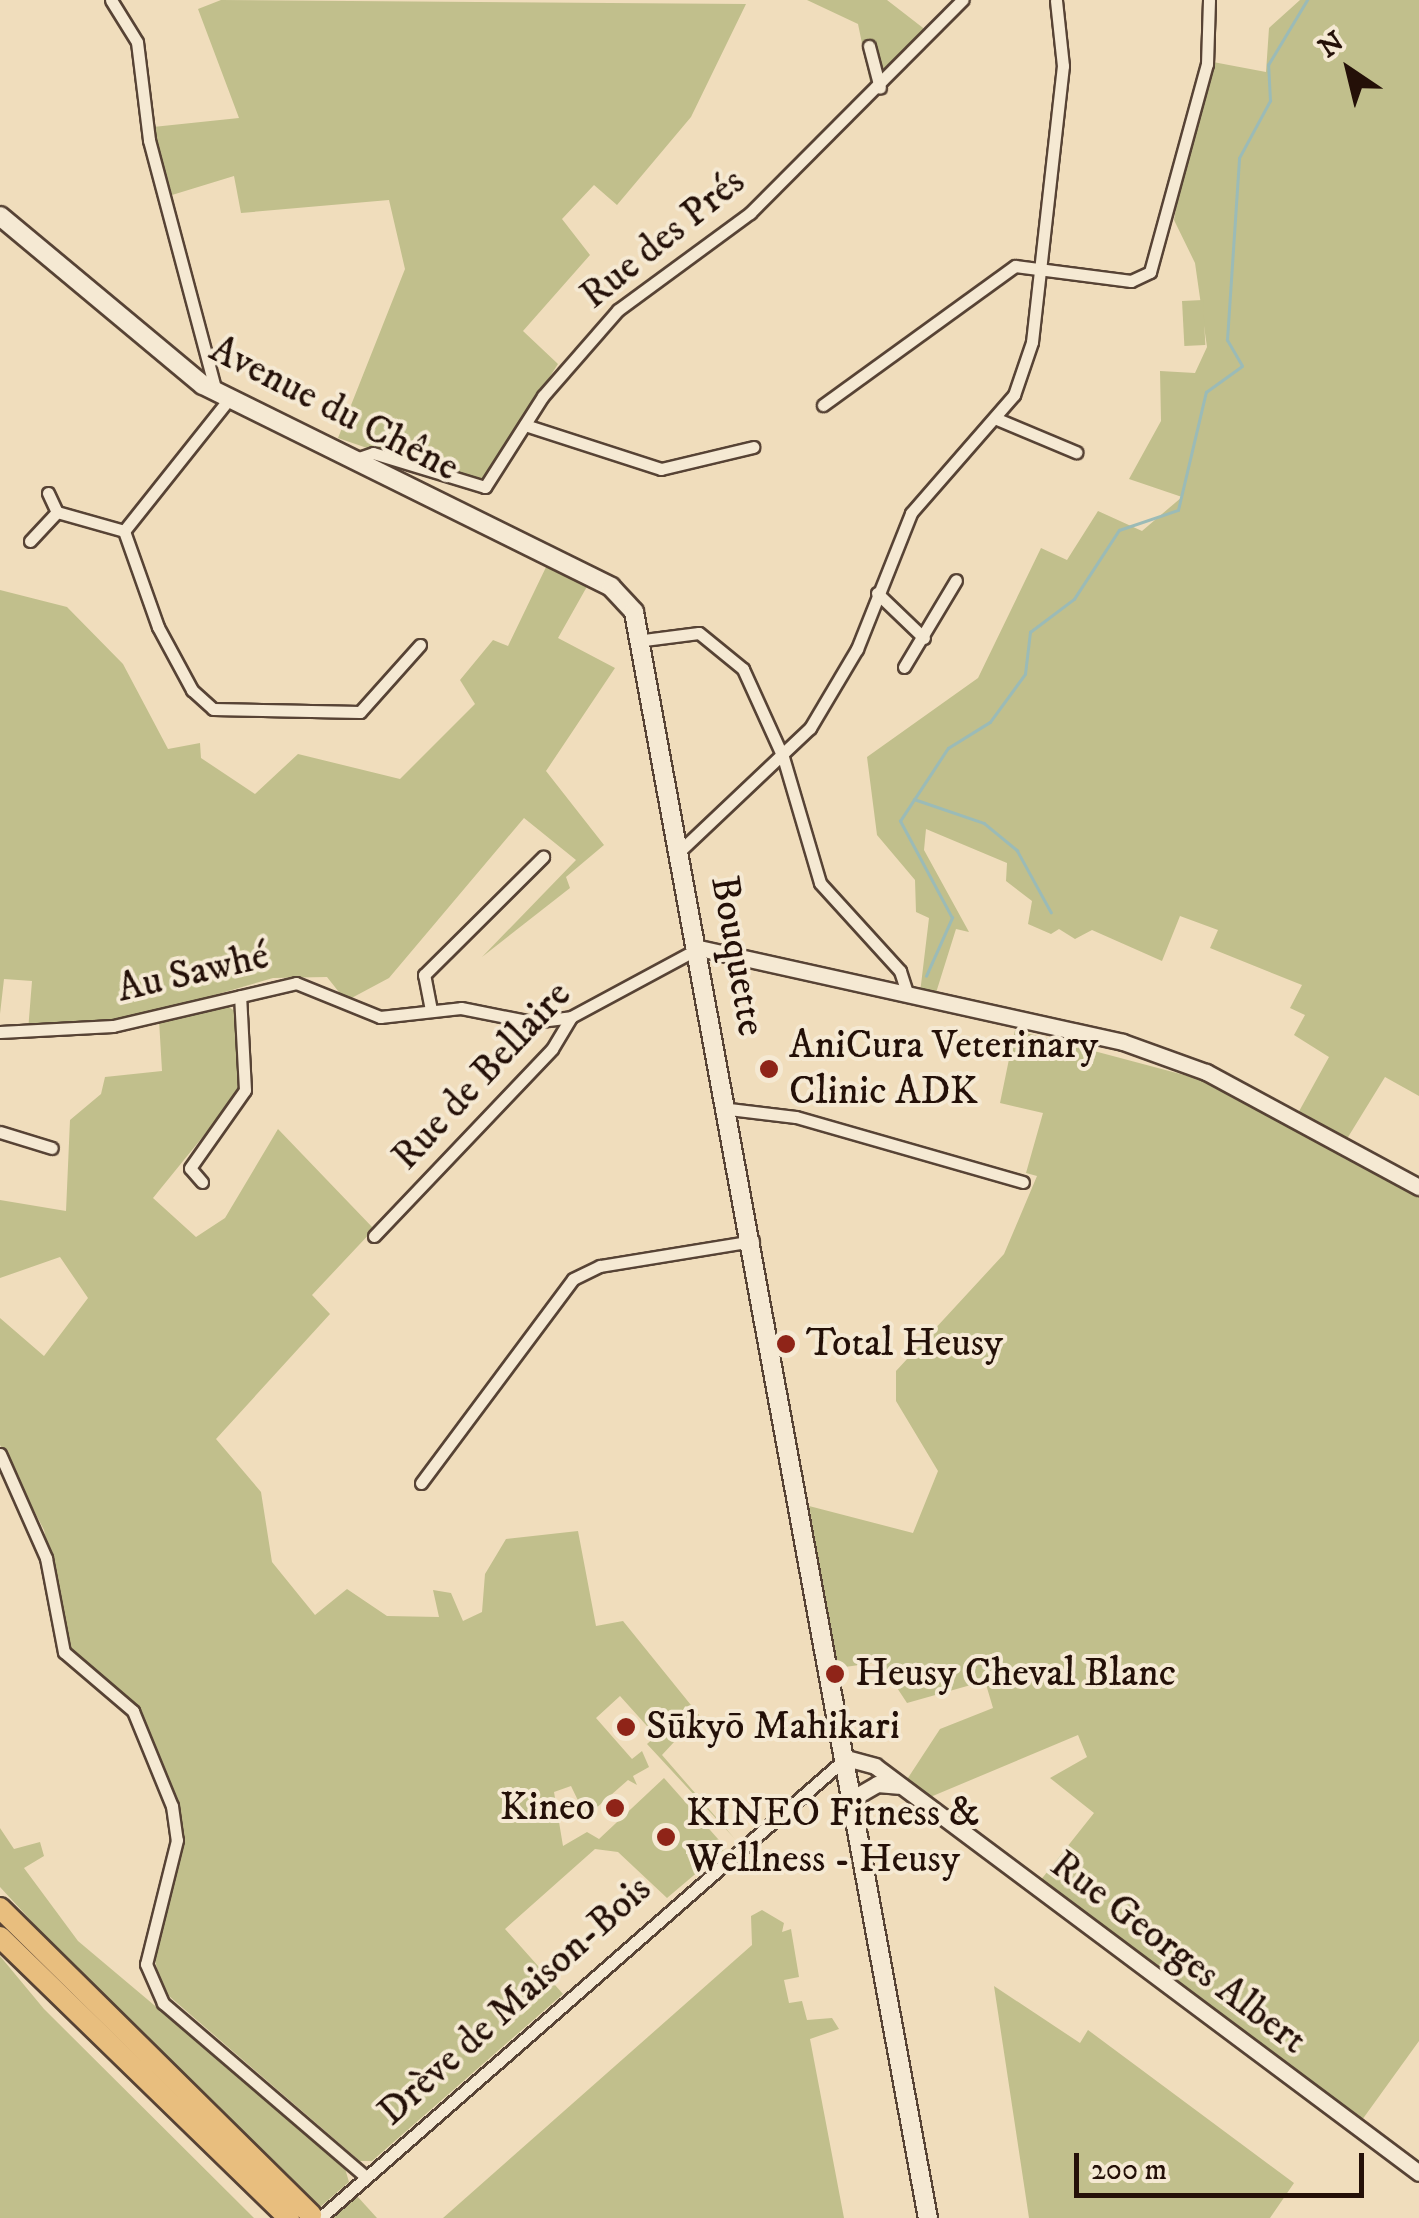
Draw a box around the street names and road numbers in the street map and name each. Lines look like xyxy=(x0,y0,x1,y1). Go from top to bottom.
street label: Rue des Prés xyxy=(571,158,755,320)
street label: Avenue du Chêne xyxy=(201,326,467,492)
street label: Bouquette xyxy=(699,872,775,1040)
street label: Au Sawhé xyxy=(113,932,273,1014)
street label: Rue de Bellaire xyxy=(382,972,582,1180)
street label: Rue Georges Albert xyxy=(1040,1841,1316,2065)
street label: Drève de Maison-Bois xyxy=(368,1866,662,2136)

